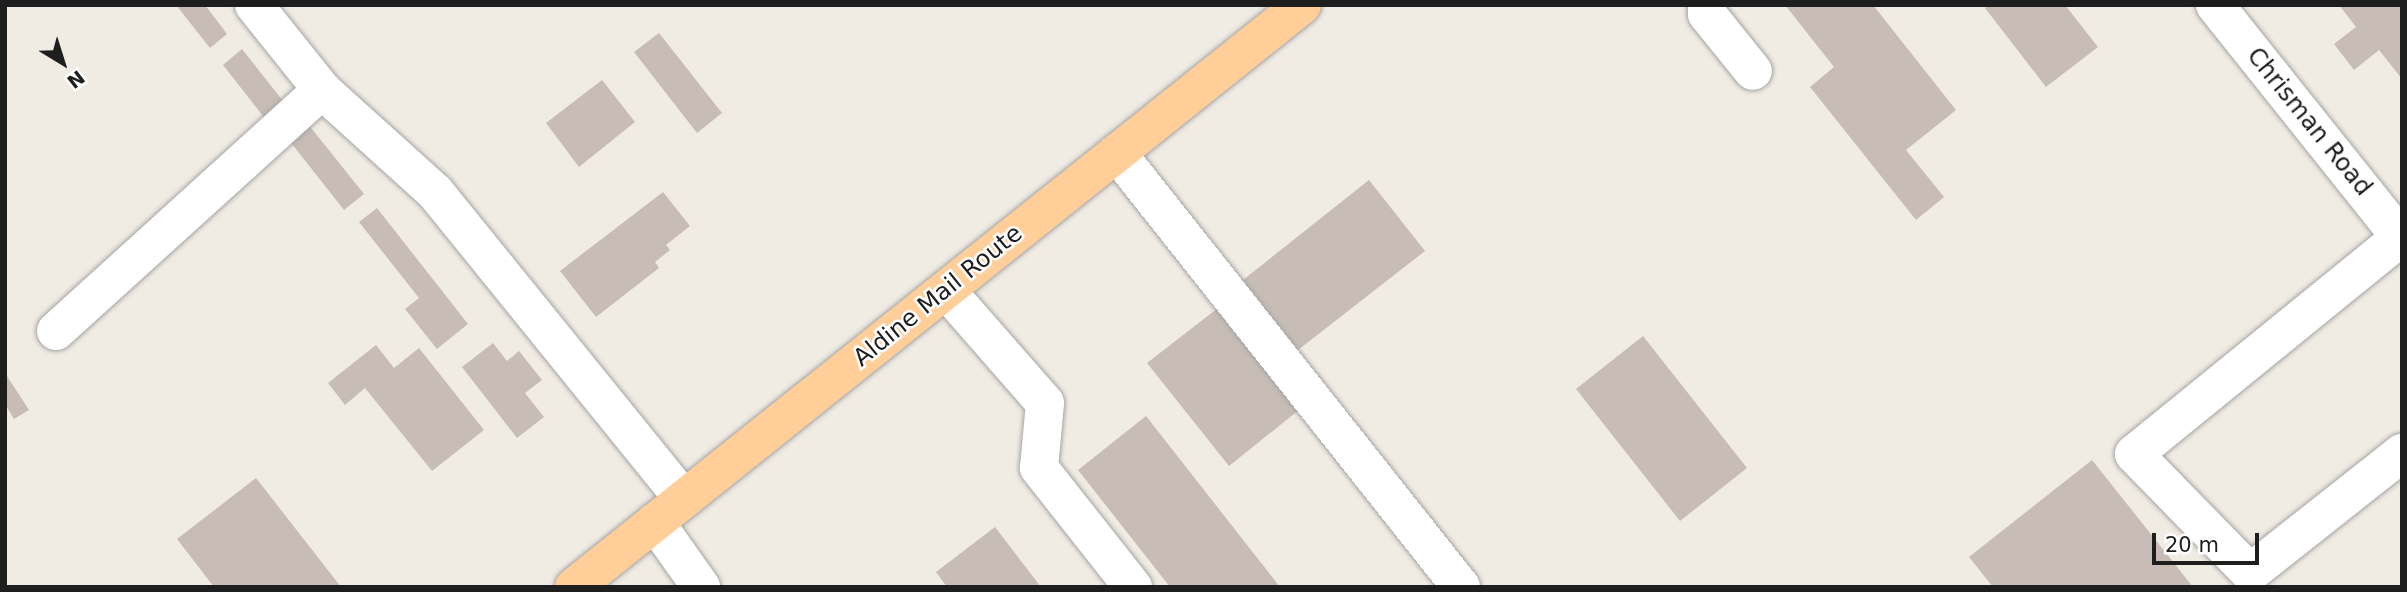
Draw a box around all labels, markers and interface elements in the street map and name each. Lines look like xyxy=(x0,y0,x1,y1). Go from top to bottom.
north arrow xyxy=(28,28,98,98)
street label: Chrisman Road xyxy=(2240,42,2378,202)
text: N xyxy=(63,66,89,93)
street label: Aldine Mail Route xyxy=(848,219,1028,373)
scale bar xyxy=(2155,518,2262,562)
text: 20 m xyxy=(2165,533,2219,557)

